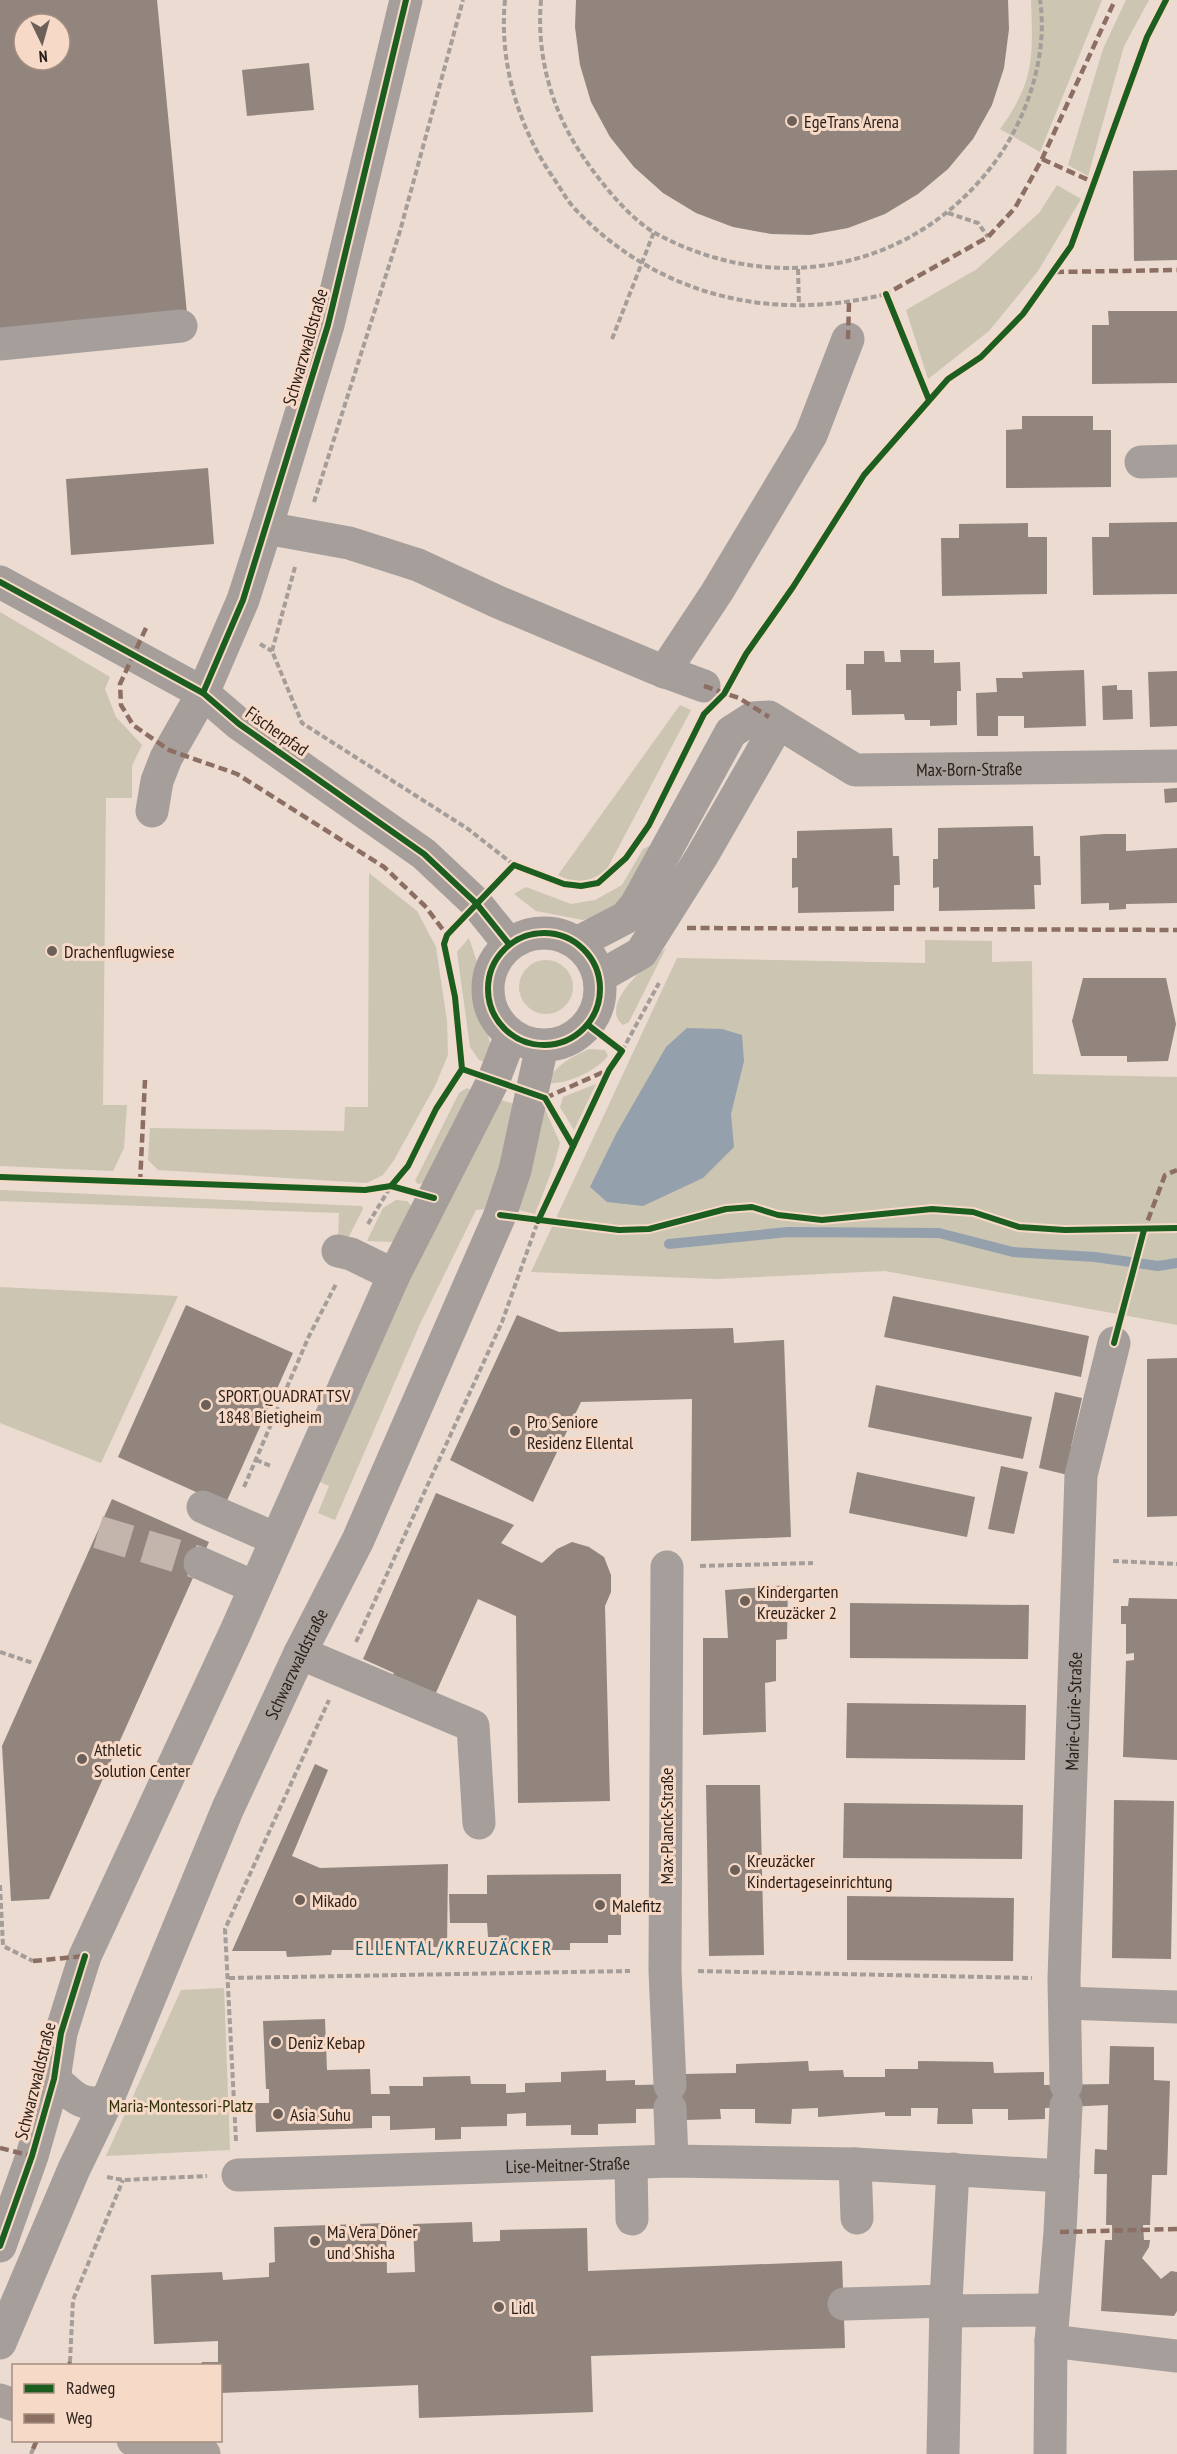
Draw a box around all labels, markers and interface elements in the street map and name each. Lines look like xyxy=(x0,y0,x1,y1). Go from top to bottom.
north arrow xyxy=(12,12,72,72)
text: N xyxy=(38,47,48,67)
place label: EgeTrans Arena xyxy=(804,110,899,133)
marker: EgeTrans Arena xyxy=(785,114,799,128)
street label: Schwarzwaldstraße xyxy=(277,286,333,408)
street label: Fischerpfad xyxy=(241,701,313,761)
street label: Max-Born-Straße xyxy=(916,756,1023,781)
place label: Drachenflugwiese xyxy=(64,940,175,963)
marker: Drachenflugwiese xyxy=(45,944,59,958)
place label: SPORT QUADRAT TSV 1848 Bietigheim xyxy=(218,1384,351,1428)
marker: SPORT QUADRAT TSV 1848 Bietigheim xyxy=(199,1398,213,1412)
place label: Pro Seniore Residenz Ellental xyxy=(527,1410,634,1454)
marker: Pro Seniore Residenz Ellental xyxy=(508,1424,522,1438)
place label: Kindergarten Kreuzäcker 2 xyxy=(757,1580,838,1624)
marker: Kindergarten Kreuzäcker 2 xyxy=(738,1594,752,1608)
street label: Schwarzwaldstraße xyxy=(259,1604,332,1723)
street label: Marie-Curie-Straße xyxy=(1060,1652,1087,1771)
place label: Athletic Solution Center xyxy=(94,1738,190,1782)
marker: Athletic Solution Center xyxy=(75,1752,89,1766)
street label: Max-Planck-Straße xyxy=(655,1767,678,1885)
place label: Kreuzäcker Kindertageseinrichtung xyxy=(747,1849,893,1893)
marker: Kreuzäcker Kindertageseinrichtung xyxy=(728,1863,742,1877)
place label: Mikado xyxy=(312,1889,357,1912)
marker: Mikado xyxy=(293,1893,307,1907)
place label: Malefitz xyxy=(612,1894,662,1917)
marker: Malefitz xyxy=(593,1898,607,1912)
district label: ELLENTAL/KREUZÄCKER xyxy=(355,1935,553,1961)
street label: Schwarzwaldstraße xyxy=(9,2020,61,2142)
place label: Deniz Kebap xyxy=(288,2031,365,2054)
marker: Deniz Kebap xyxy=(269,2035,283,2049)
park label: Maria-Montessori-Platz xyxy=(109,2094,253,2117)
place label: Asia Suhu xyxy=(290,2103,351,2126)
marker: Asia Suhu xyxy=(271,2107,285,2121)
street label: Lise-Meitner-Straße xyxy=(505,2151,630,2178)
place label: Ma Vera Döner und Shisha xyxy=(327,2220,417,2264)
marker: Ma Vera Döner und Shisha xyxy=(308,2234,322,2248)
place label: Lidl xyxy=(511,2296,535,2319)
marker: Lidl xyxy=(492,2300,506,2314)
legend xyxy=(12,2364,222,2442)
text: Radweg xyxy=(66,2376,115,2399)
text: Weg xyxy=(66,2406,93,2429)

